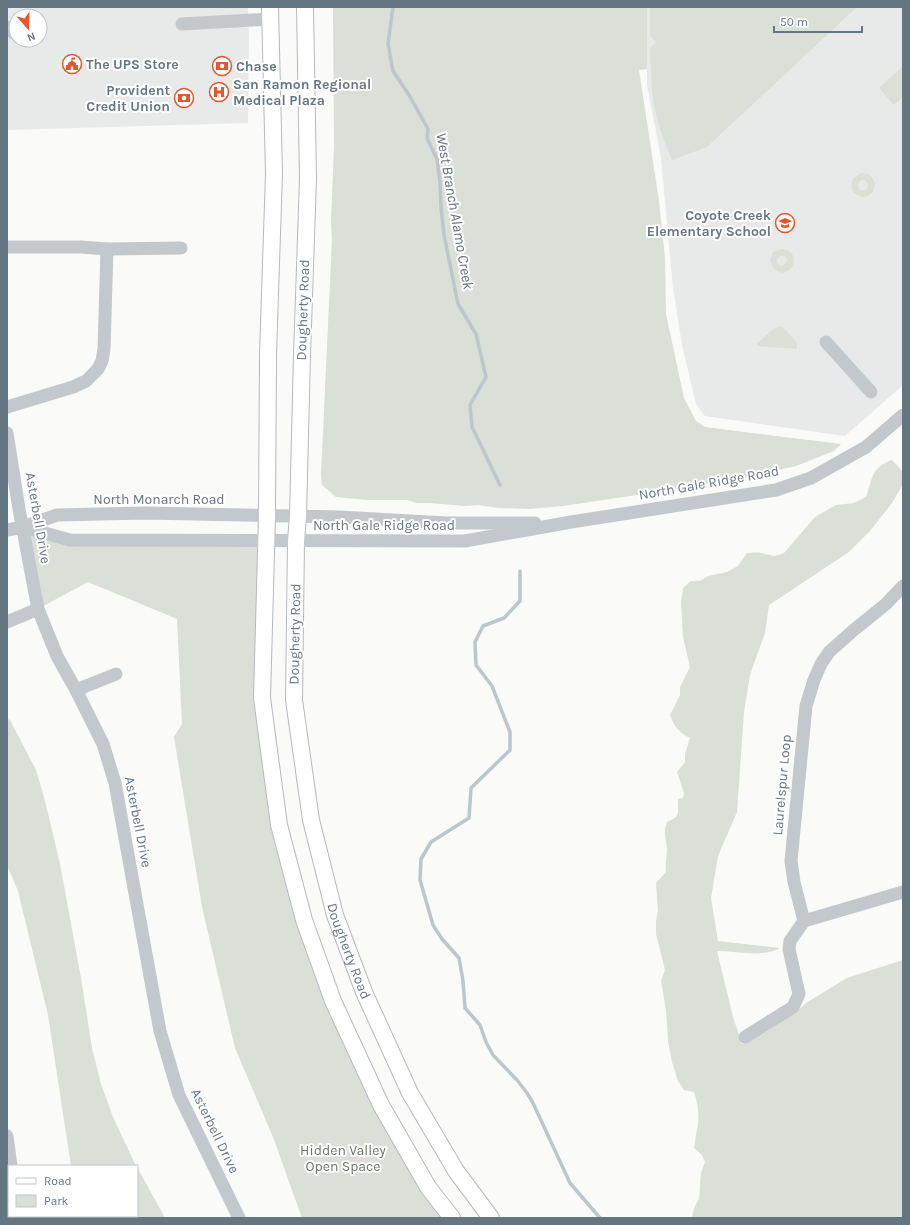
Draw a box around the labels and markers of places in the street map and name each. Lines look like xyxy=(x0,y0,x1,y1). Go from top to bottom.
public building icon: The UPS Store xyxy=(61,53,83,75)
bank icon: Chase xyxy=(211,55,233,77)
place label: The UPS Store xyxy=(86,56,179,73)
place label: Chase xyxy=(236,58,277,75)
place label: San Ramon Regional Medical Plaza xyxy=(233,76,371,109)
hospital icon: San Ramon Regional Medical Plaza xyxy=(208,81,230,103)
place label: Provident Credit Union xyxy=(86,82,170,115)
bank icon: Provident Credit Union xyxy=(173,87,195,109)
place label: Coyote Creek Elementary School xyxy=(647,207,772,240)
school or university icon: Coyote Creek Elementary School xyxy=(774,212,796,234)

